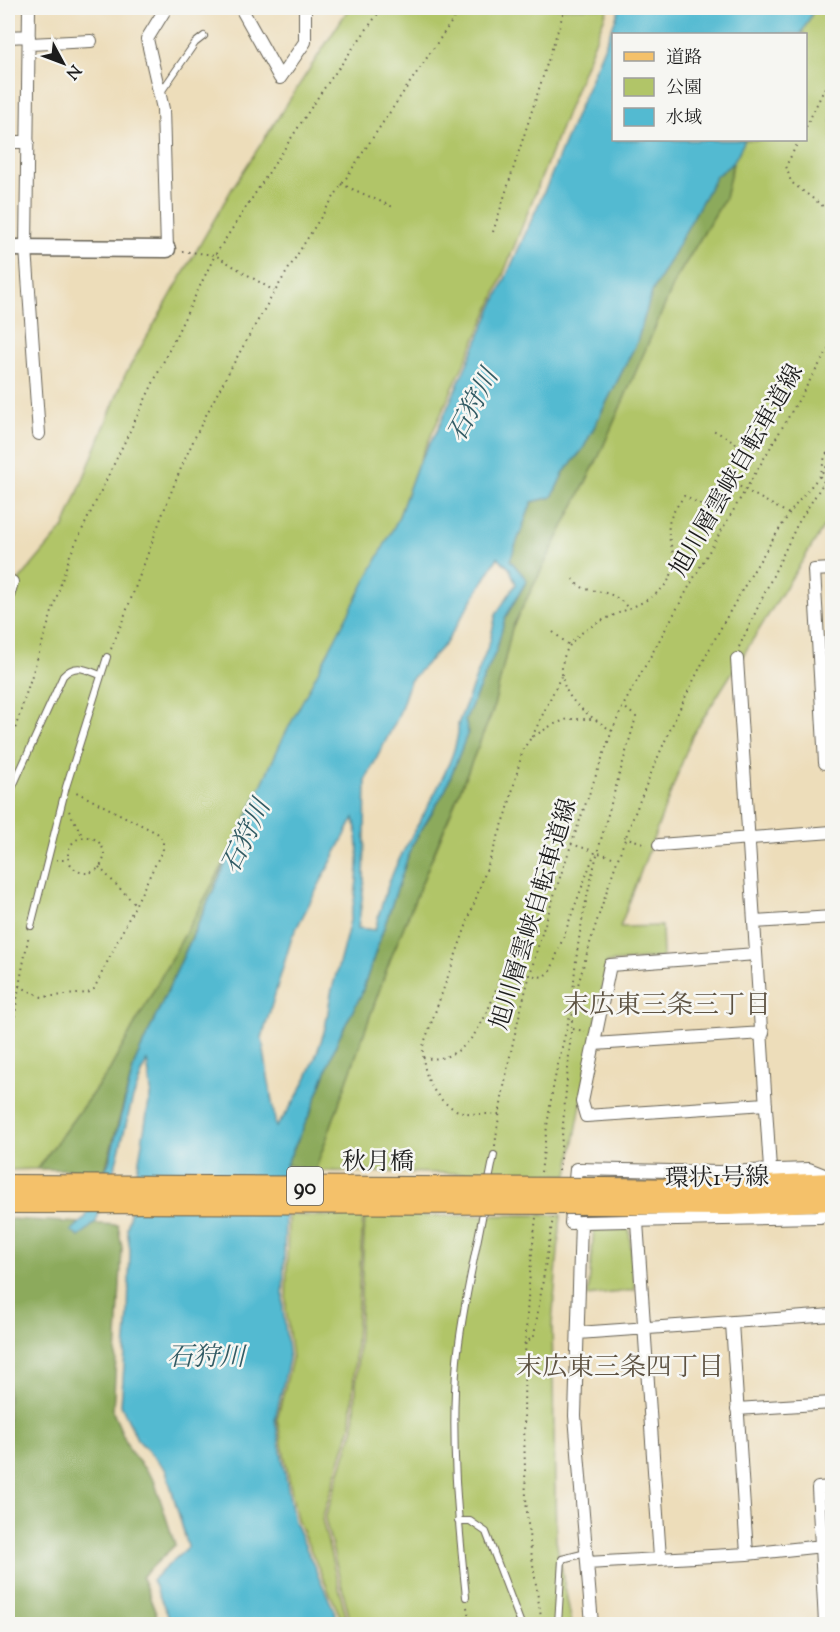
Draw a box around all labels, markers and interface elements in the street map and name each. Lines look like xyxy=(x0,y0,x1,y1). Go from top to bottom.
north arrow xyxy=(33,33,93,93)
legend xyxy=(612,33,807,141)
text: 道路 xyxy=(666,46,702,72)
text: N xyxy=(59,59,85,84)
text: 公園 xyxy=(666,76,702,102)
text: 水域 xyxy=(666,106,702,132)
street label: 旭川層雲峡自転車道線 xyxy=(663,359,812,583)
water label: 石狩川 xyxy=(440,360,510,449)
water label: 石狩川 xyxy=(214,791,282,880)
street label: 旭川層雲峡自転車道線 xyxy=(484,795,586,1034)
district label: 末広東三条三丁目 xyxy=(563,988,771,1025)
street label: 秋月橋 xyxy=(342,1146,414,1180)
street label: 環状1号線 xyxy=(665,1161,769,1197)
road number: 90 xyxy=(287,1167,323,1205)
water label: 石狩川 xyxy=(167,1340,248,1377)
district label: 末広東三条四丁目 xyxy=(516,1350,724,1387)

